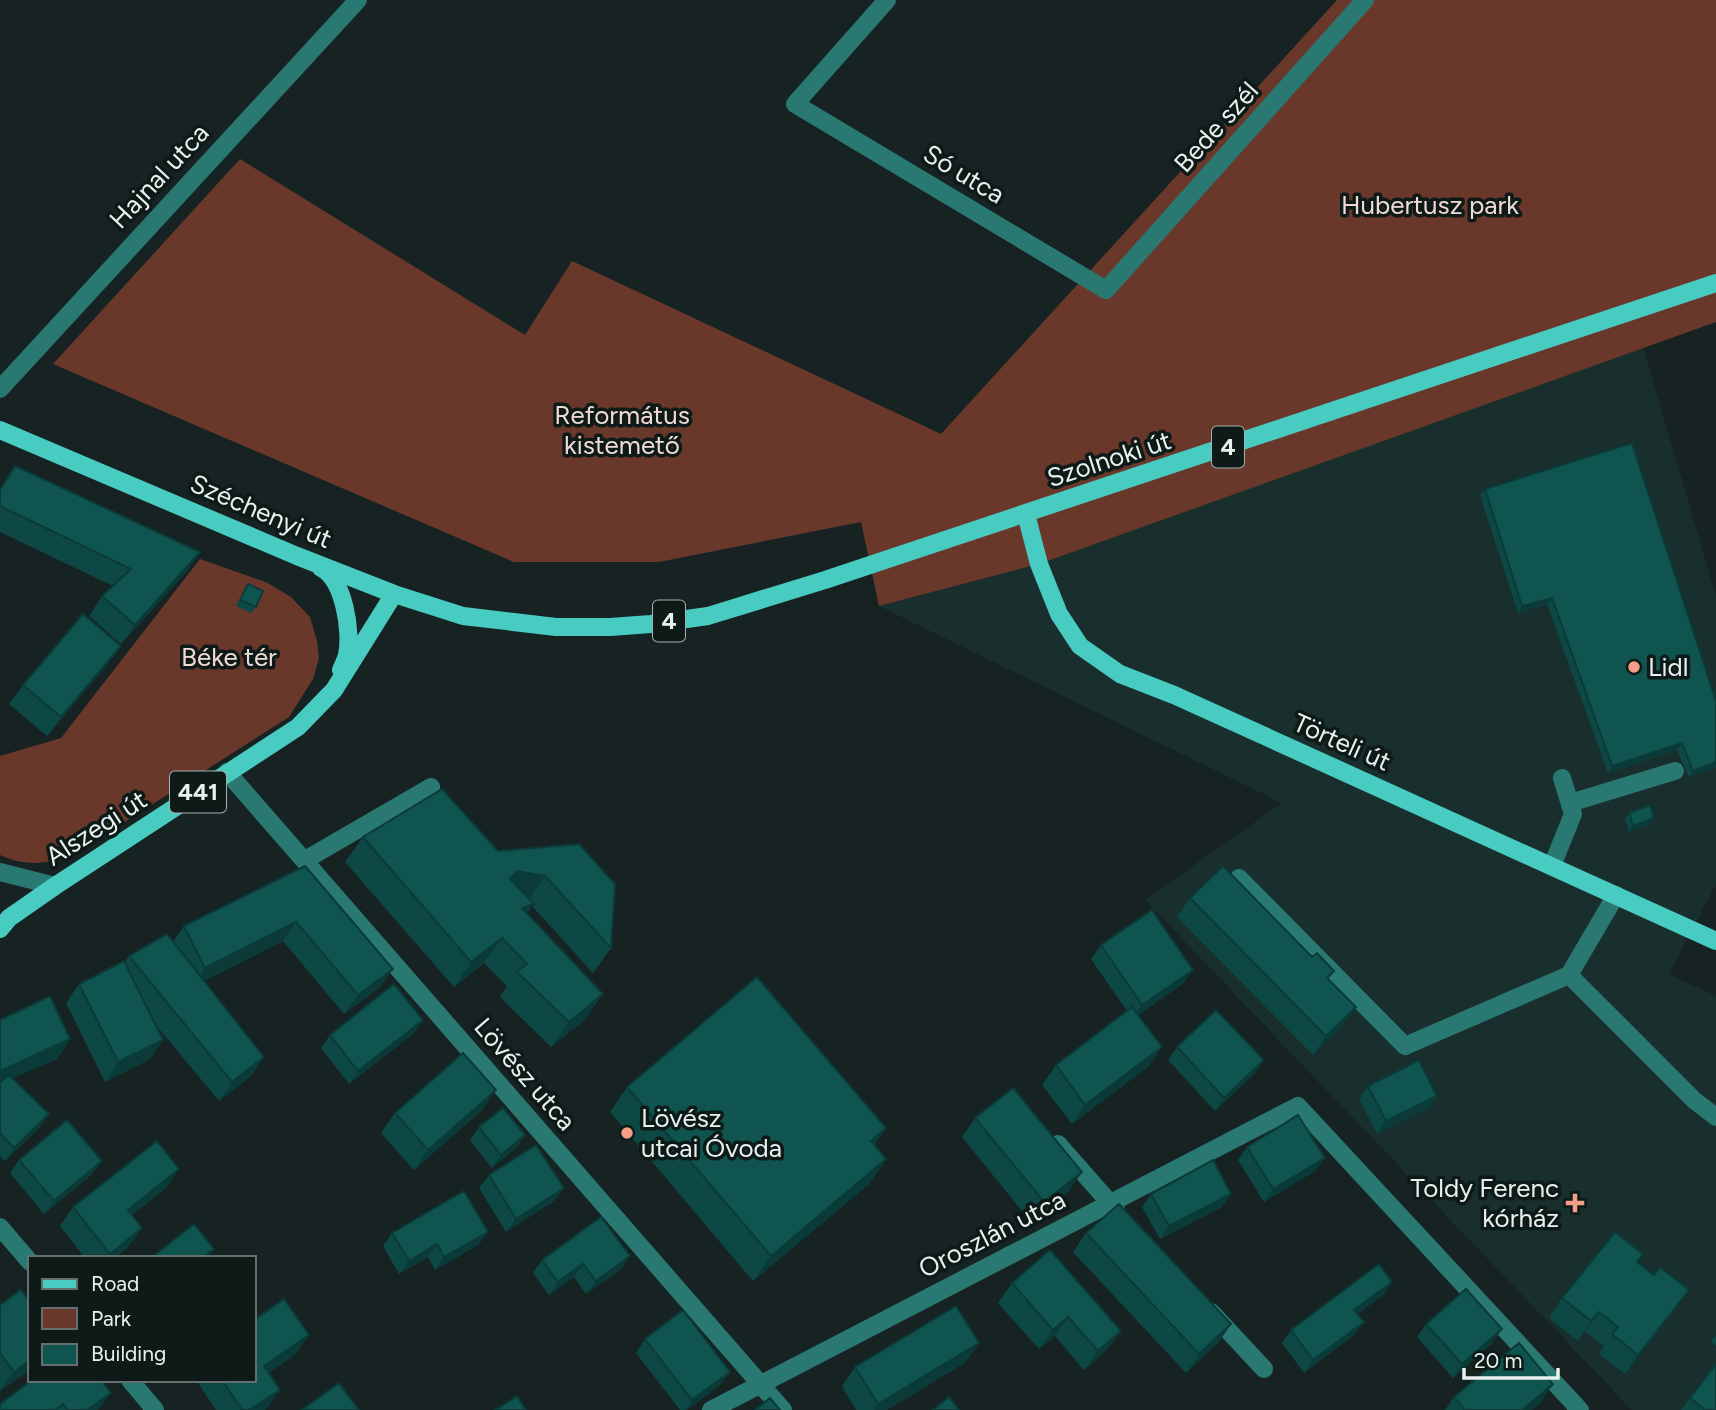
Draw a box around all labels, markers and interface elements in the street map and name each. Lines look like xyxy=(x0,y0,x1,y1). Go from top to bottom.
street label: Bede szél xyxy=(1167,75,1265,179)
street label: Hajnal utca xyxy=(103,117,215,235)
street label: Só utca xyxy=(918,137,1010,211)
park label: Hubertusz park xyxy=(1341,189,1519,221)
park label: Református kistemető xyxy=(554,399,690,461)
street label: Szolnoki út xyxy=(1043,424,1175,494)
road number: 4 xyxy=(1212,426,1244,467)
street label: Széchenyi út xyxy=(185,467,337,555)
road number: 4 xyxy=(653,600,685,642)
park label: Béke tér xyxy=(181,641,277,673)
place label: Lidl xyxy=(1648,651,1689,683)
marker: Lidl xyxy=(1626,659,1642,675)
street label: Törteli út xyxy=(1288,706,1396,778)
road number: 441 xyxy=(170,772,226,812)
street label: Alszegi út xyxy=(39,783,153,873)
street label: Lövész utca xyxy=(467,1011,583,1137)
place label: Lövész utcai Óvoda xyxy=(641,1102,782,1164)
marker: Lövész utcai Óvoda xyxy=(619,1125,635,1141)
place label: Toldy Ferenc kórház xyxy=(1410,1172,1559,1234)
street label: Oroszlán utca xyxy=(913,1183,1071,1285)
marker: Toldy Ferenc kórház xyxy=(1565,1193,1585,1213)
legend xyxy=(28,1256,256,1382)
text: Road xyxy=(91,1271,139,1296)
text: Park xyxy=(91,1306,132,1331)
scale bar xyxy=(1464,1336,1558,1380)
text: Building xyxy=(91,1341,166,1366)
text: 20 m xyxy=(1474,1348,1522,1373)

